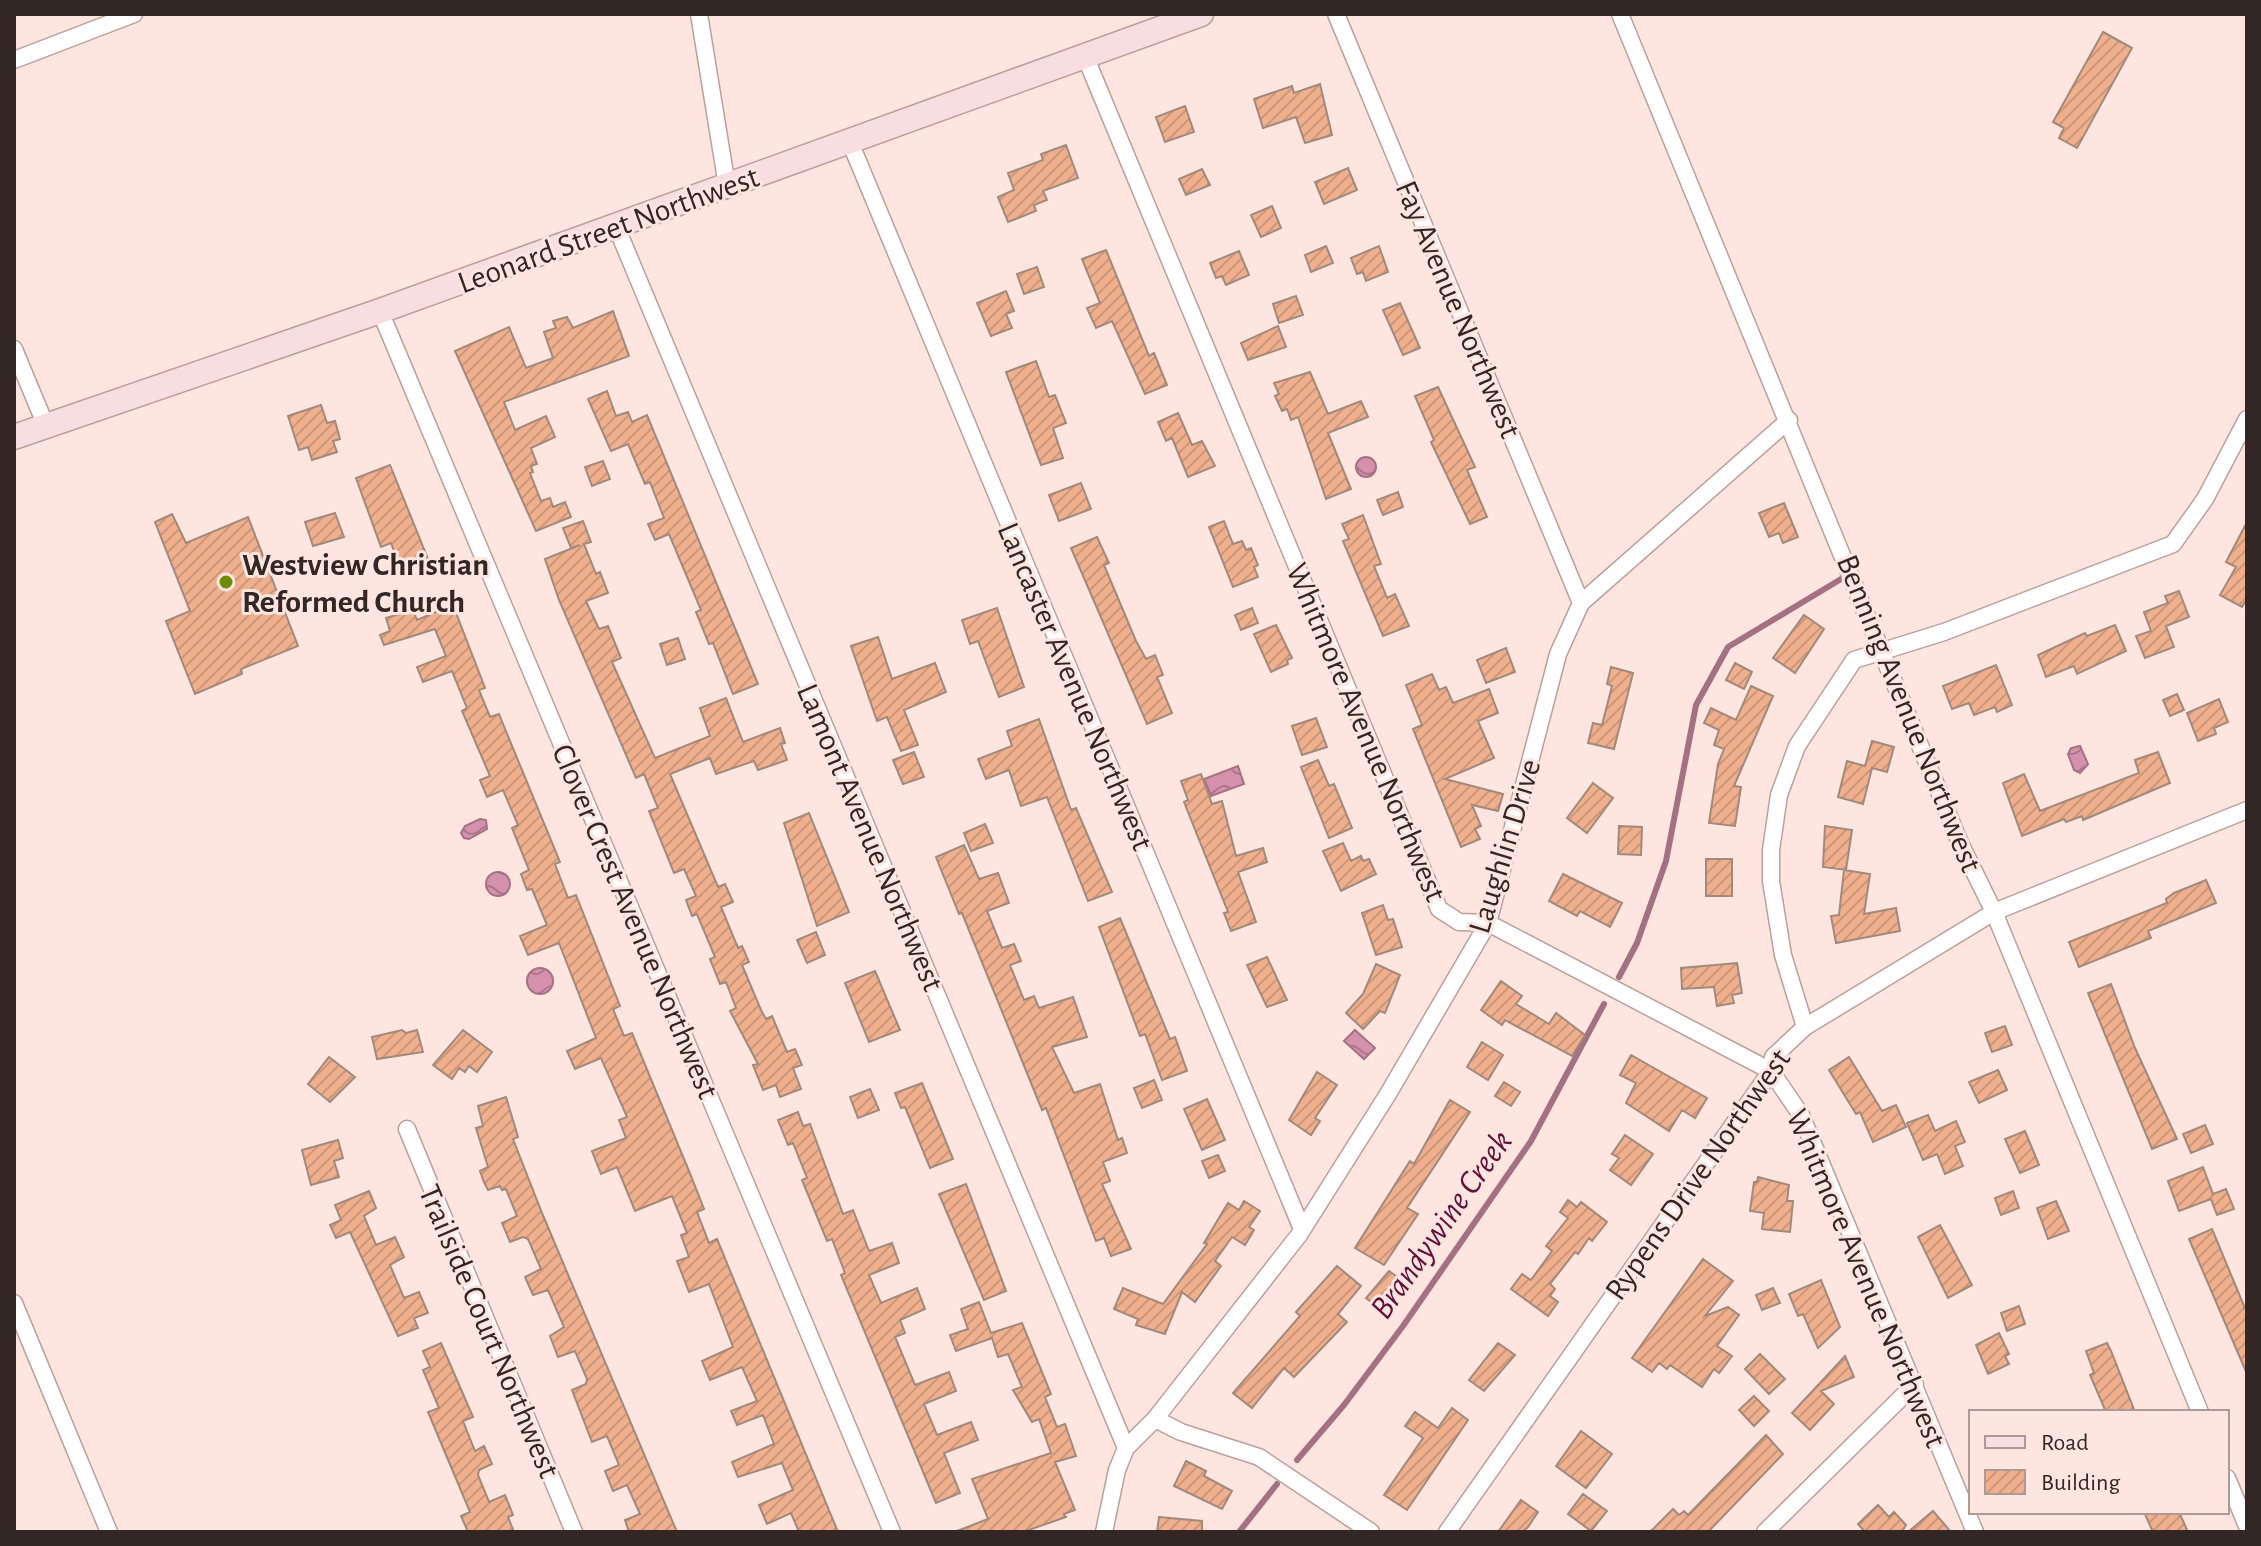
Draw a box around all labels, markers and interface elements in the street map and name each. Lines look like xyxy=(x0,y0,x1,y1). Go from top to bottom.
street label: Leonard Street Northwest xyxy=(454,161,763,299)
street label: Fay Avenue Northwest xyxy=(1389,176,1527,443)
street label: Lancaster Avenue Northwest xyxy=(991,518,1159,855)
place label: Westview Christian Reformed Church xyxy=(242,549,489,618)
street label: Benning Avenue Northwest xyxy=(1831,550,1987,877)
street label: Whitmore Avenue Northwest xyxy=(1280,559,1452,906)
marker: Westview Christian Reformed Church xyxy=(217,573,235,591)
street label: Lamont Avenue Northwest xyxy=(791,679,949,996)
street label: Clover Crest Avenue Northwest xyxy=(546,740,724,1103)
street label: Laughlin Drive xyxy=(1463,755,1547,937)
street label: Rypens Drive Northwest xyxy=(1599,1043,1797,1306)
street label: Whitmore Avenue Northwest xyxy=(1780,1105,1952,1452)
water label: Brandywine Creek xyxy=(1364,1125,1519,1325)
street label: Trailside Court Northwest xyxy=(413,1180,565,1483)
legend xyxy=(1969,1410,2229,1514)
text: Road xyxy=(2041,1431,2089,1455)
text: Building xyxy=(2041,1471,2120,1495)

